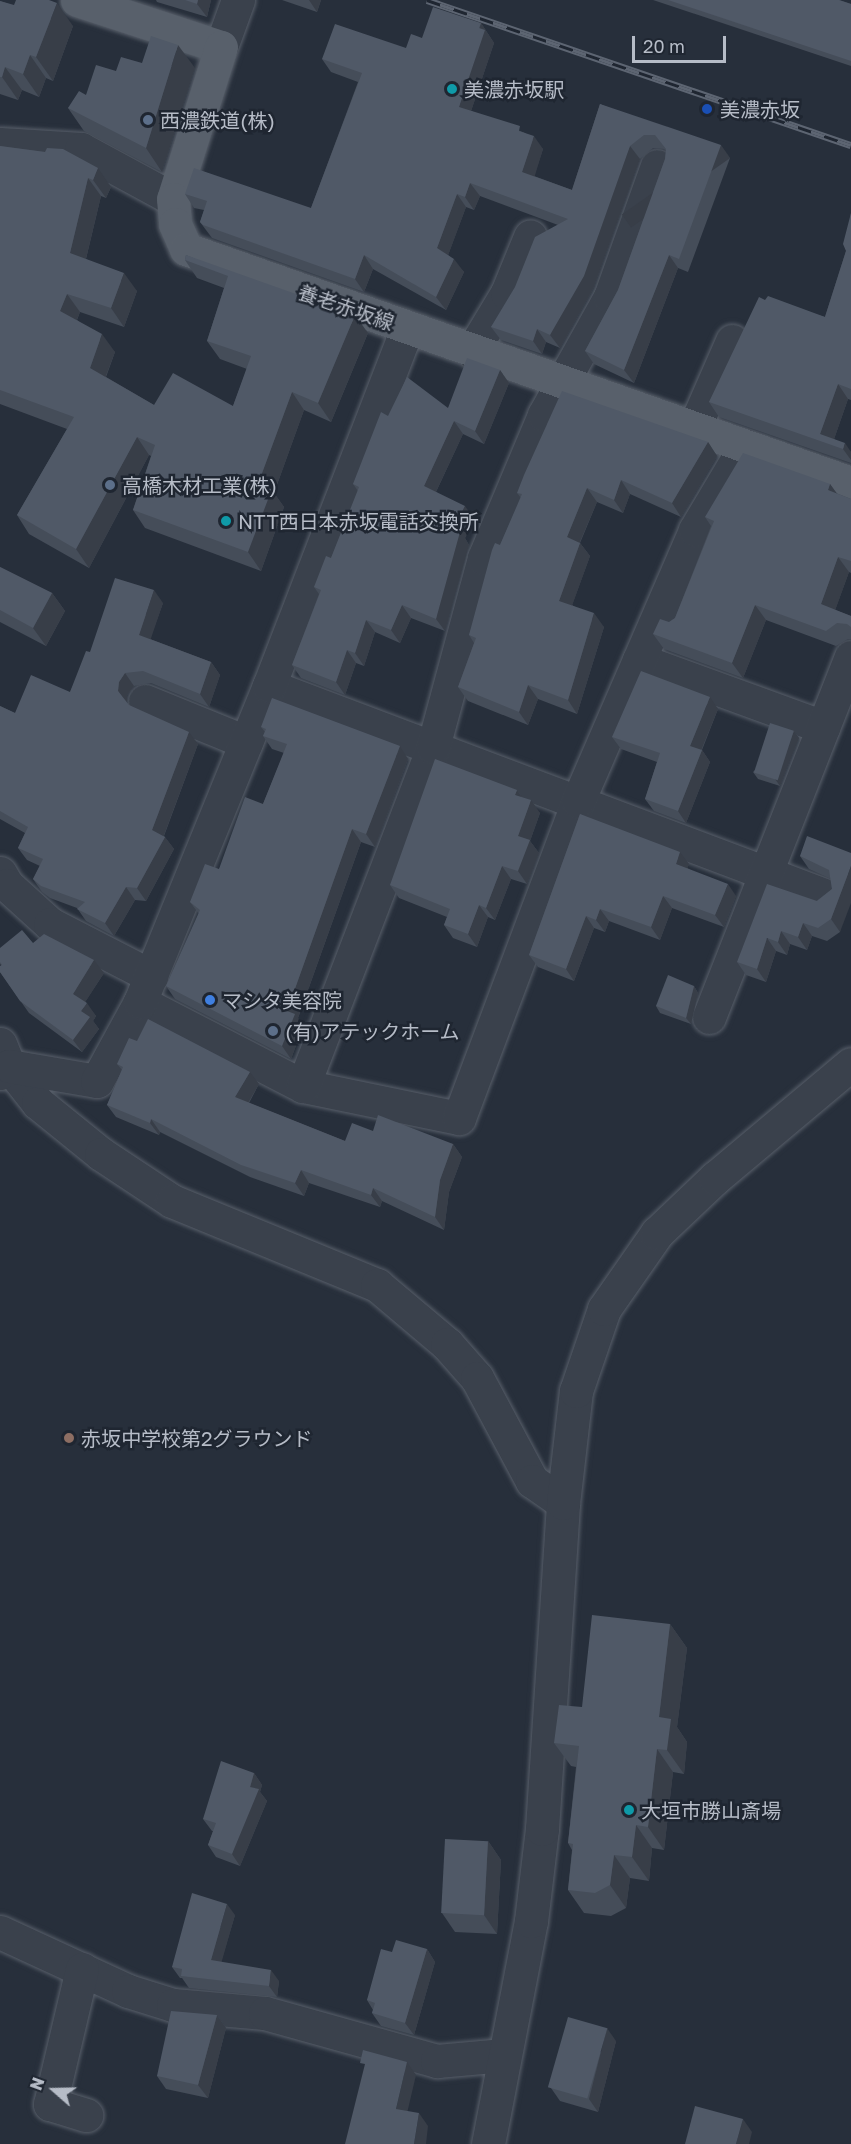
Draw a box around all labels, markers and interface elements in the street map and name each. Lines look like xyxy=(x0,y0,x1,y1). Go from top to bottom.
scale bar xyxy=(635,24,730,62)
text: 20 m xyxy=(643,35,685,57)
place label: 美濃赤坂駅 xyxy=(464,77,564,101)
marker: 美濃赤坂駅 xyxy=(445,82,459,96)
place label: 美濃赤坂 xyxy=(720,97,800,121)
marker: 美濃赤坂 xyxy=(698,100,716,118)
place label: 西濃鉄道(株) xyxy=(160,108,275,132)
marker: 西濃鉄道(株) xyxy=(141,113,155,127)
street label: 養老赤坂線 xyxy=(295,279,397,335)
place label: 高橋木材工業(株) xyxy=(122,473,277,497)
marker: 高橋木材工業(株) xyxy=(103,478,117,492)
place label: NTT西日本赤坂電話交換所 xyxy=(238,509,479,533)
marker: NTT西日本赤坂電話交換所 xyxy=(219,514,233,528)
place label: マシタ美容院 xyxy=(222,988,342,1012)
marker: マシタ美容院 xyxy=(203,993,217,1007)
place label: (有)アテックホーム xyxy=(285,1019,460,1043)
marker: (有)アテックホーム xyxy=(266,1024,280,1038)
place label: 赤坂中学校第2グラウンド xyxy=(81,1426,313,1450)
marker: 赤坂中学校第2グラウンド xyxy=(62,1431,76,1445)
place label: 大垣市勝山斎場 xyxy=(641,1798,781,1822)
marker: 大垣市勝山斎場 xyxy=(622,1803,636,1817)
north arrow xyxy=(24,2060,84,2120)
text: N xyxy=(26,2075,49,2093)

